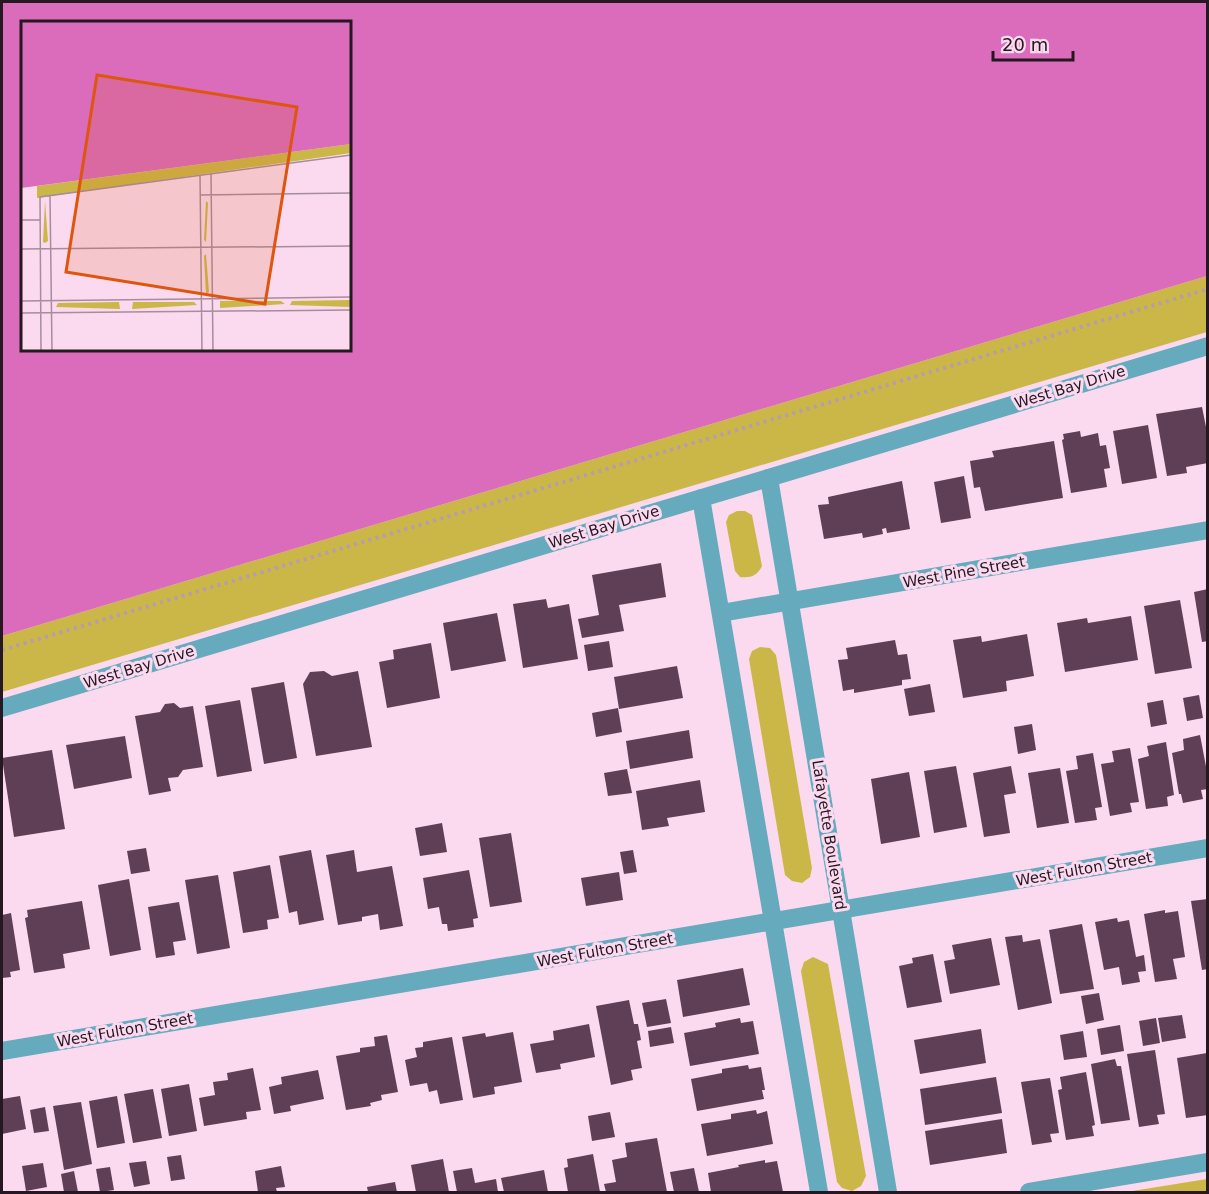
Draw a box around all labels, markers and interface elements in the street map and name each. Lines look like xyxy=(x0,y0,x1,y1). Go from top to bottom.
inset map xyxy=(21,21,351,351)
scale bar xyxy=(993,24,1072,62)
text: 20 m xyxy=(1002,34,1048,55)
street label: West Bay Drive xyxy=(1012,362,1128,412)
street label: West Bay Drive xyxy=(546,502,662,552)
street label: West Pine Street xyxy=(902,552,1027,592)
street label: West Bay Drive xyxy=(81,642,197,692)
street label: Lafayette Boulevard xyxy=(808,759,850,911)
street label: West Fulton Street xyxy=(1014,848,1154,890)
street label: West Fulton Street xyxy=(535,929,675,971)
street label: West Fulton Street xyxy=(55,1009,195,1051)

